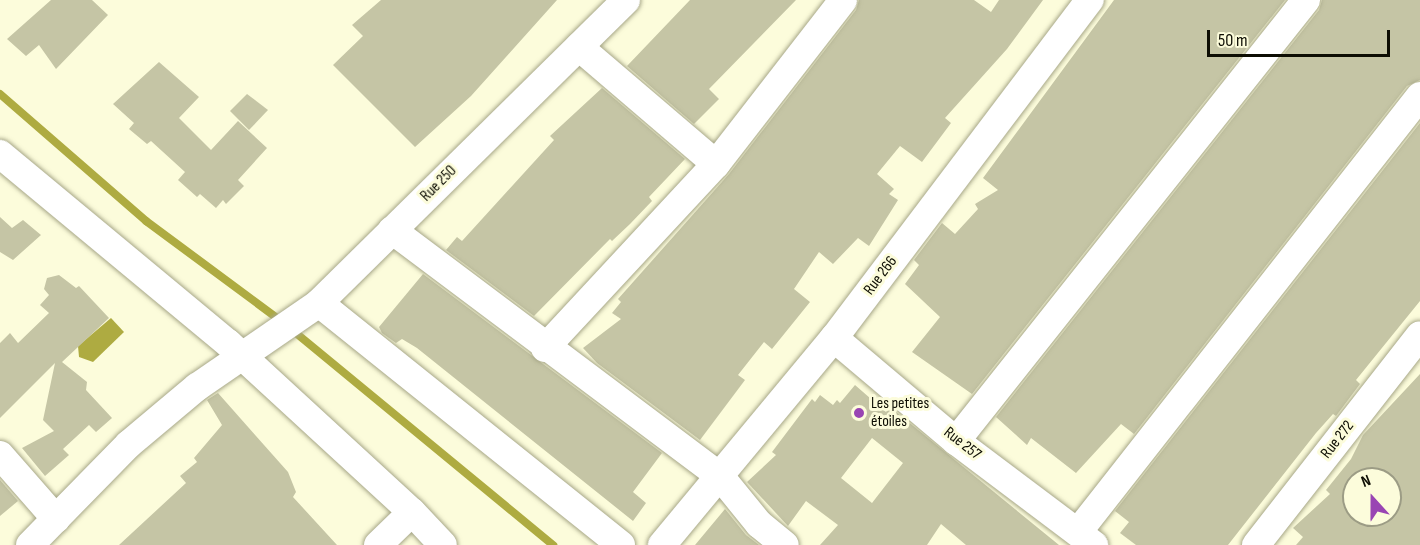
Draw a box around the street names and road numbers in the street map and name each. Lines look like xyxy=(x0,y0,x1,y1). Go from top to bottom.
street label: Rue 250 xyxy=(417,162,461,206)
street label: Rue 266 xyxy=(860,253,902,299)
street label: Rue 272 xyxy=(1317,417,1359,463)
street label: Rue 257 xyxy=(939,423,985,465)

